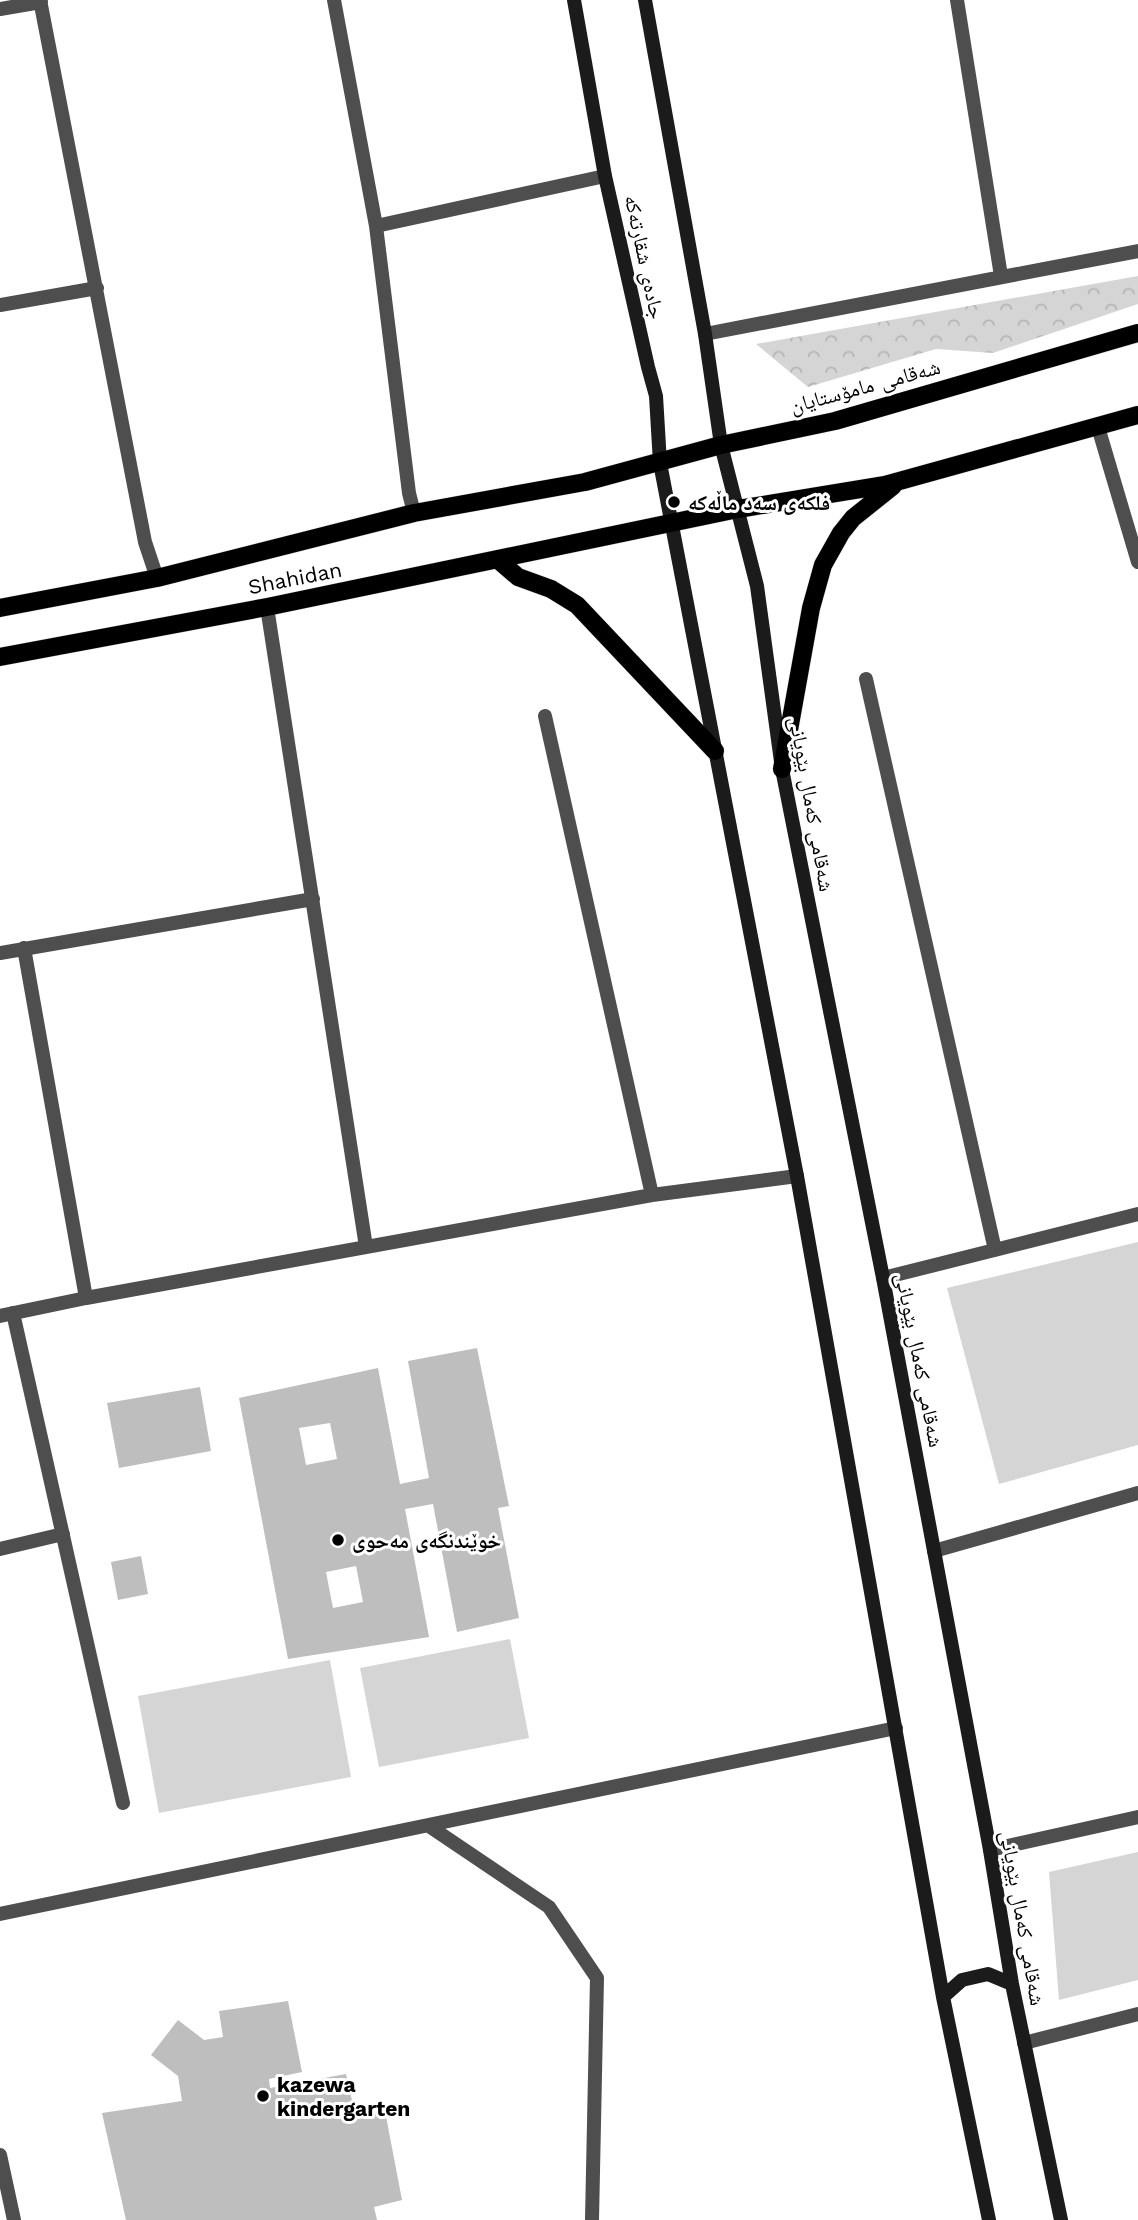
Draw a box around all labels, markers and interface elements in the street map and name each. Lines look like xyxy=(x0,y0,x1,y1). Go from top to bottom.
street label: جادەی شقارتەکە xyxy=(620,193,670,321)
street label: شەقامی مامۆستایان xyxy=(787,354,943,419)
place label: فلکەی سەد ماڵەکە xyxy=(688,490,830,515)
marker: فلکەی سەد ماڵەکە xyxy=(666,494,682,510)
street label: Shahidan xyxy=(246,557,344,599)
street label: شەقامی کەمال بێویانی xyxy=(783,715,840,894)
street label: شەقامی کەمال بێویانی xyxy=(890,1271,949,1450)
place label: خوێندنگەی مەحوی xyxy=(352,1528,501,1553)
marker: خوێندنگەی مەحوی xyxy=(330,1532,346,1548)
street label: شەقامی کەمال بێویانی xyxy=(994,1829,1051,2008)
place label: kazewa kindergarten xyxy=(277,2072,410,2121)
marker: kazewa kindergarten xyxy=(255,2088,271,2104)

